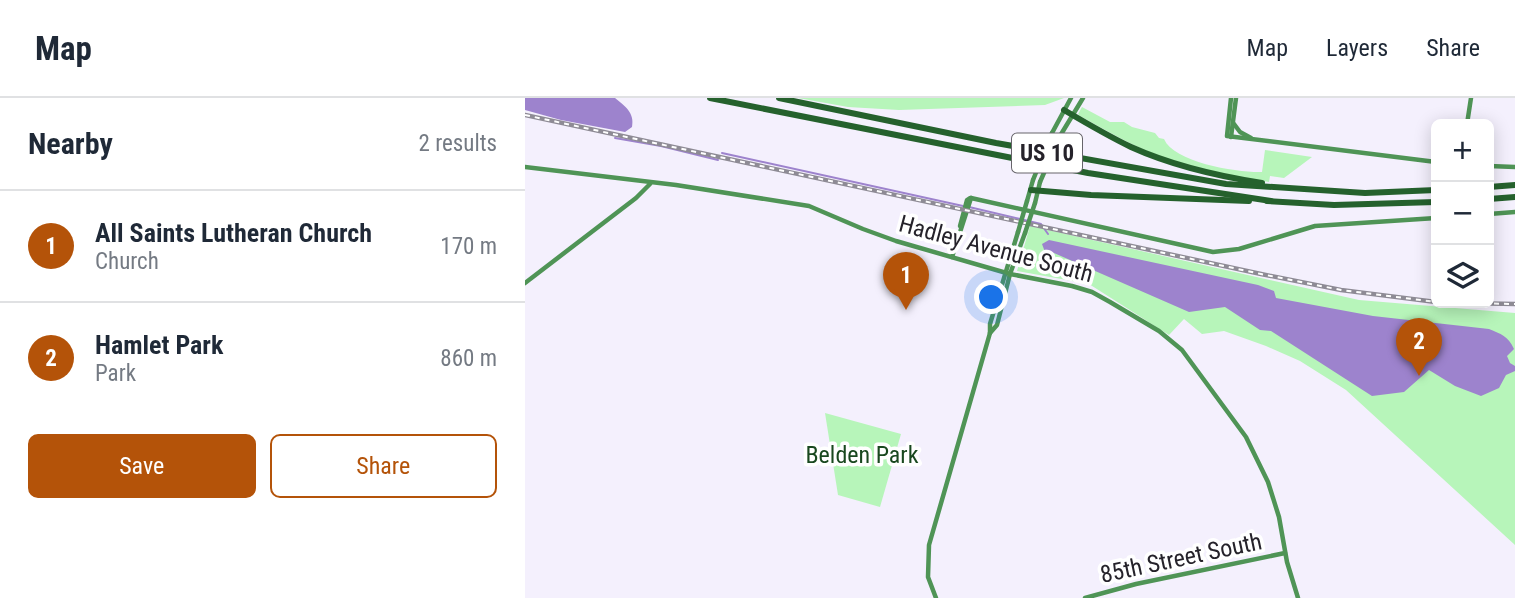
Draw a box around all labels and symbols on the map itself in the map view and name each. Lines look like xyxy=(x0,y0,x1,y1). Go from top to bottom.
road number: US 10 xyxy=(1012,134,1082,172)
street label: Hadley Avenue South xyxy=(896,210,1096,288)
pin: 1 xyxy=(883,252,929,310)
your location xyxy=(974,280,1008,314)
pin: 2 xyxy=(1396,318,1442,376)
park label: Belden Park xyxy=(806,441,919,469)
street label: 85th Street South xyxy=(1098,527,1264,589)

